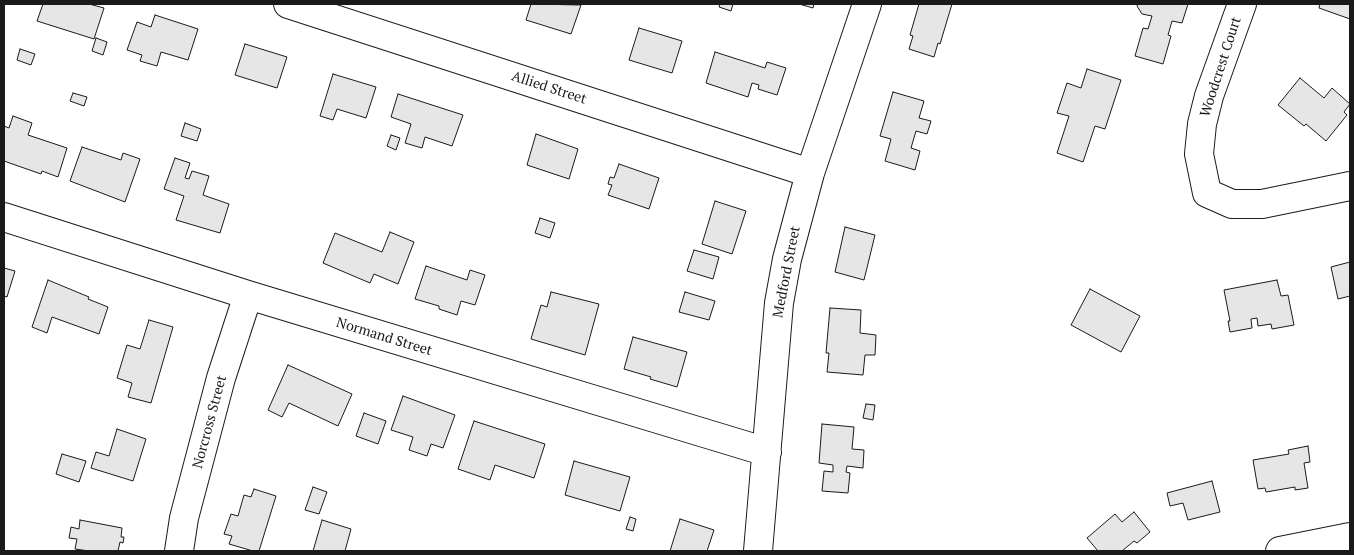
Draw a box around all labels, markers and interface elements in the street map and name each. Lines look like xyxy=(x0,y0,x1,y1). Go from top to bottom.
street label: Woodcrest Court xyxy=(1197,15,1245,119)
street label: Allied Street xyxy=(509,68,589,108)
street label: Medford Street xyxy=(770,225,804,319)
street label: Normand Street xyxy=(334,314,434,360)
street label: Norcross Street xyxy=(189,374,231,470)

